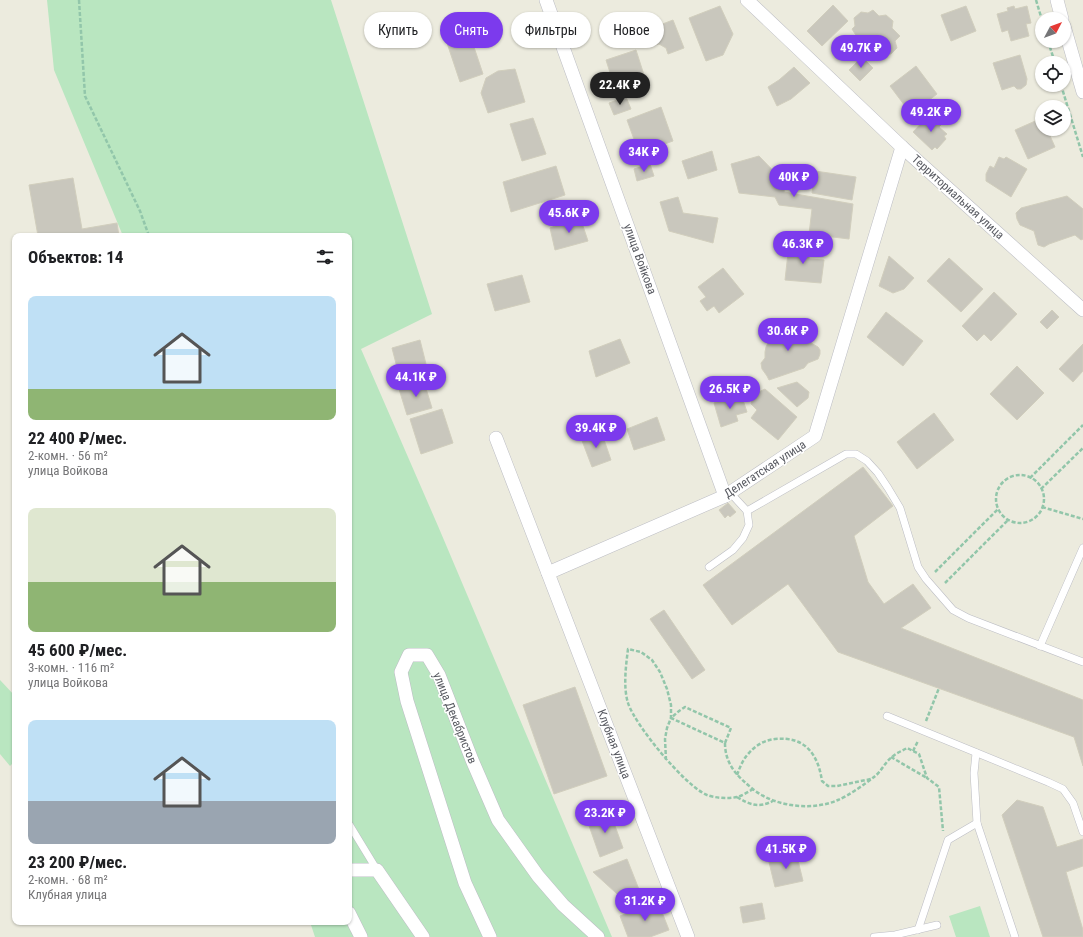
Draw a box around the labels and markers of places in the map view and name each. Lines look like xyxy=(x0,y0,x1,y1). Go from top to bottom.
pin: 49.7K ₽ xyxy=(824,35,898,69)
pin: 22.4K ₽ xyxy=(583,72,657,106)
pin: 49.2K ₽ xyxy=(894,99,968,133)
pin: 34K ₽ xyxy=(616,139,672,173)
pin: 40K ₽ xyxy=(766,164,822,198)
pin: 45.6K ₽ xyxy=(532,200,606,234)
pin: 46.3K ₽ xyxy=(766,231,840,265)
pin: 30.6K ₽ xyxy=(751,318,825,352)
pin: 44.1K ₽ xyxy=(379,364,453,398)
pin: 26.5K ₽ xyxy=(693,376,767,410)
pin: 39.4K ₽ xyxy=(559,415,633,449)
pin: 23.2K ₽ xyxy=(568,800,642,834)
pin: 41.5K ₽ xyxy=(749,836,823,870)
pin: 31.2K ₽ xyxy=(608,888,682,922)

